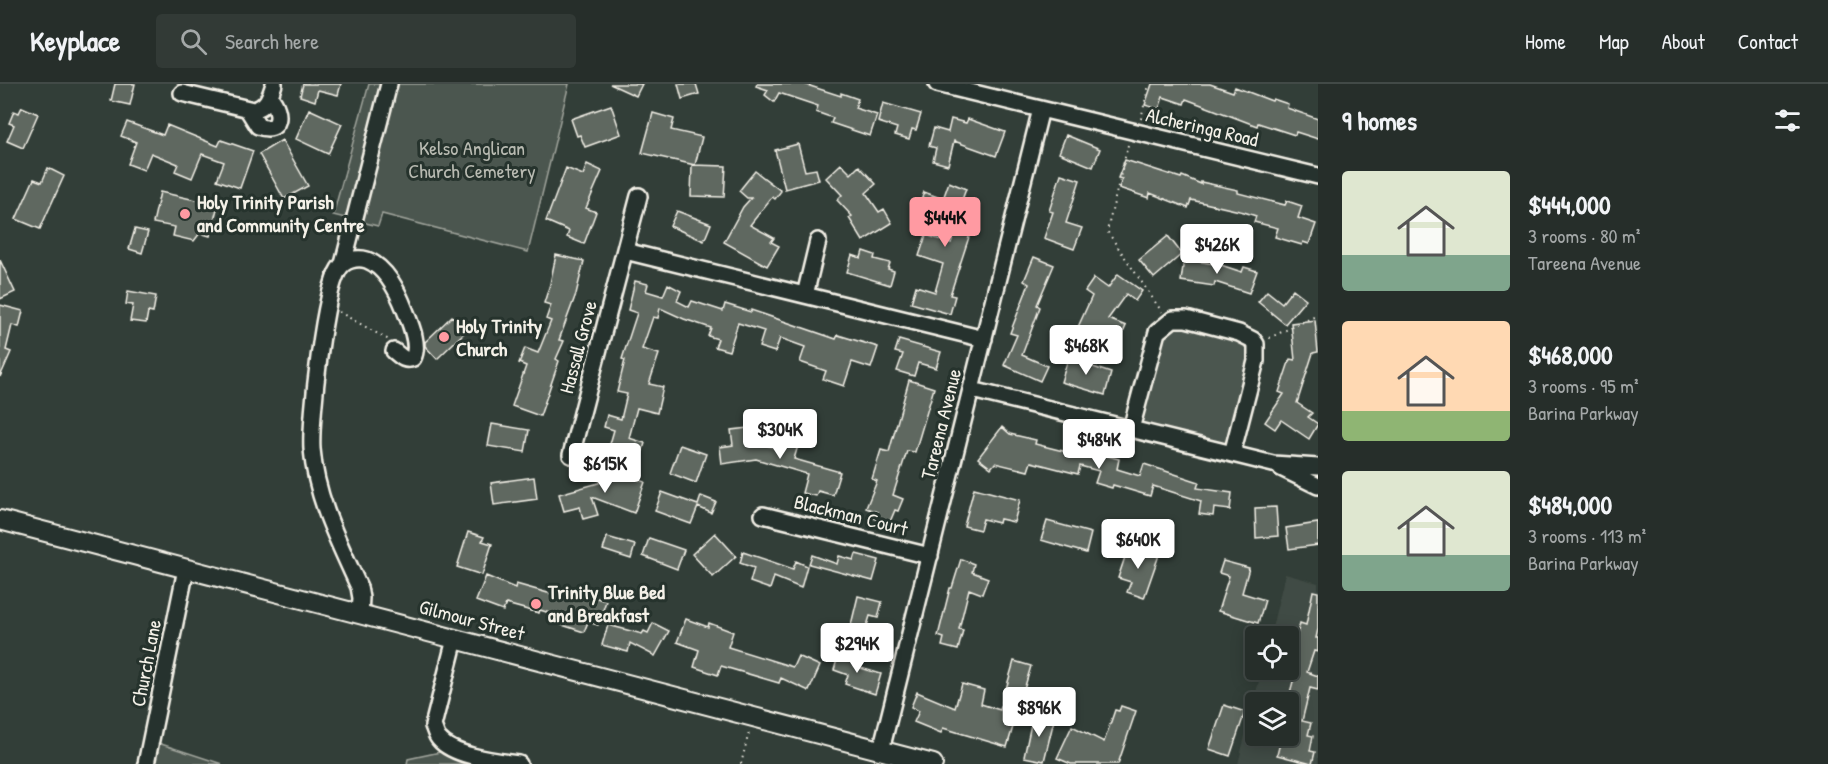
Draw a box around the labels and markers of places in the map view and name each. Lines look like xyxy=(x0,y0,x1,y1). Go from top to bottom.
place label: Holy Trinity Parish and Community Centre xyxy=(197,188,364,239)
pin: $444K xyxy=(903,197,987,248)
marker: Holy Trinity Parish and Community Centre xyxy=(178,207,192,221)
pin: $426K xyxy=(1175,224,1259,275)
place label: Holy Trinity Church xyxy=(456,312,543,362)
pin: $468K xyxy=(1044,325,1128,376)
marker: Holy Trinity Church xyxy=(437,330,451,344)
pin: $304K xyxy=(738,409,822,460)
pin: $484K xyxy=(1057,419,1141,470)
pin: $615K xyxy=(563,443,647,494)
pin: $640K xyxy=(1096,519,1180,570)
place label: Trinity Blue Bed and Breakfast xyxy=(547,578,665,628)
marker: Trinity Blue Bed and Breakfast xyxy=(529,597,543,611)
pin: $294K xyxy=(815,623,899,674)
pin: $896K xyxy=(997,687,1081,738)

